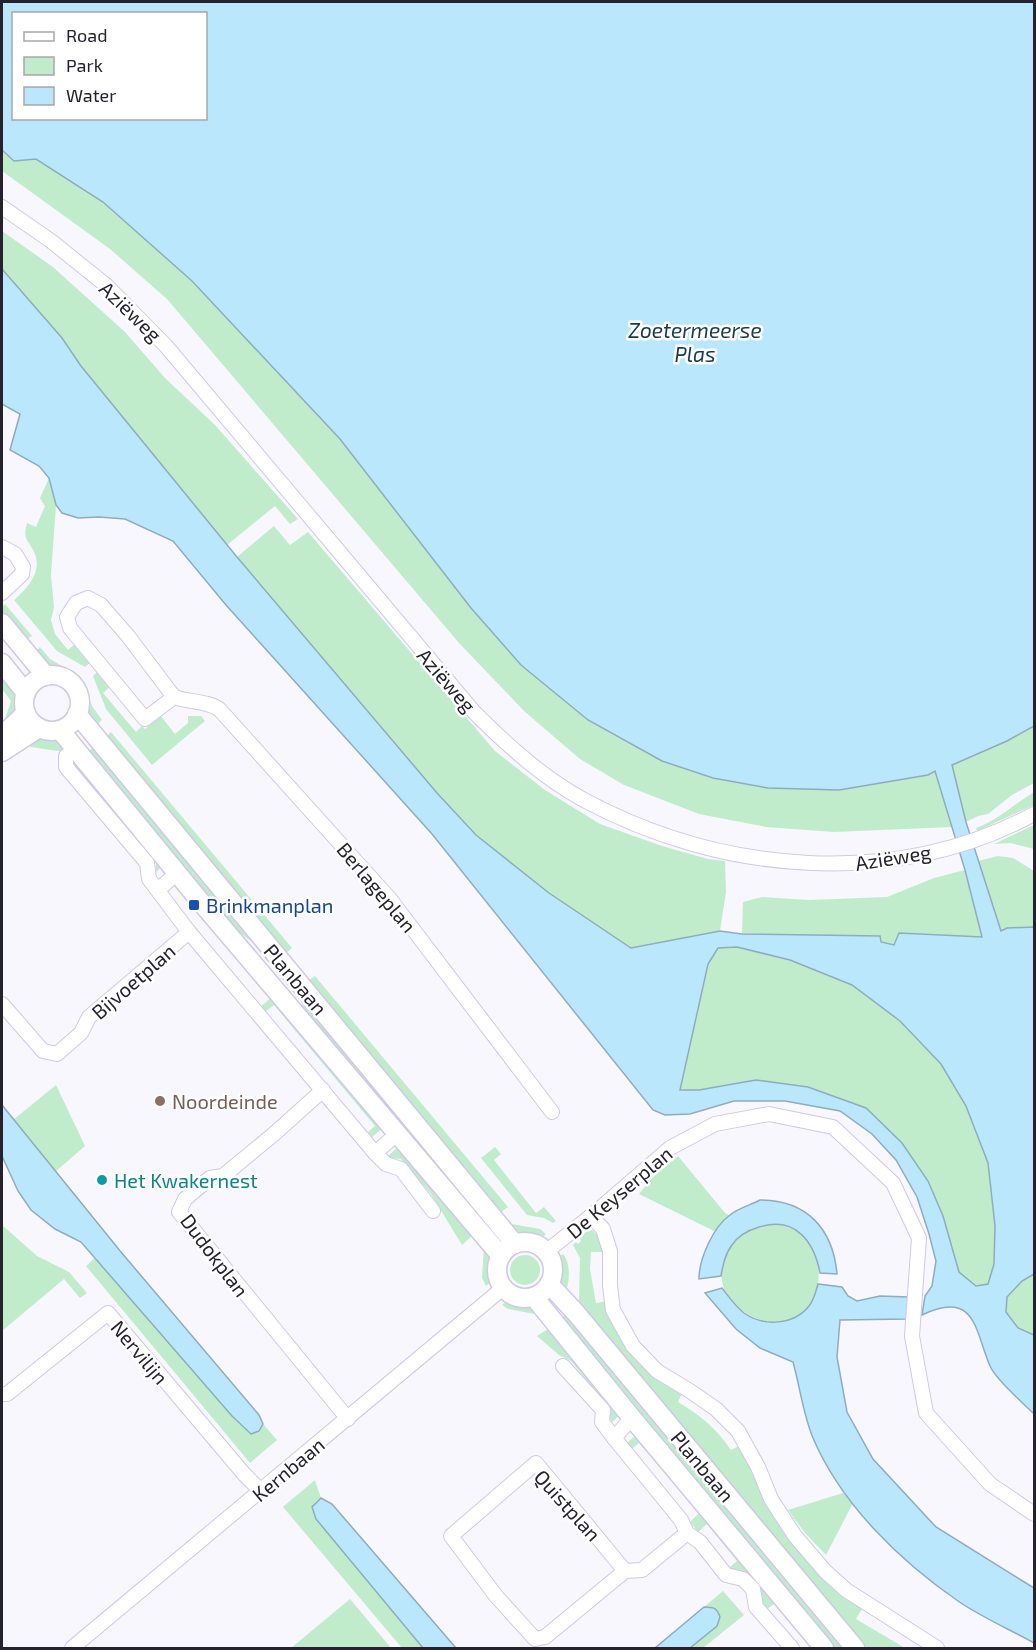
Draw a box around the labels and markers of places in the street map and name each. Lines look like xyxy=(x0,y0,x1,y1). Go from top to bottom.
place label: Brinkmanplan xyxy=(206,893,333,917)
marker: Brinkmanplan xyxy=(187,898,201,912)
place label: Noordeinde xyxy=(172,1089,278,1113)
marker: Noordeinde xyxy=(153,1094,167,1108)
place label: Het Kwakernest xyxy=(114,1168,258,1192)
marker: Het Kwakernest xyxy=(95,1173,109,1187)

